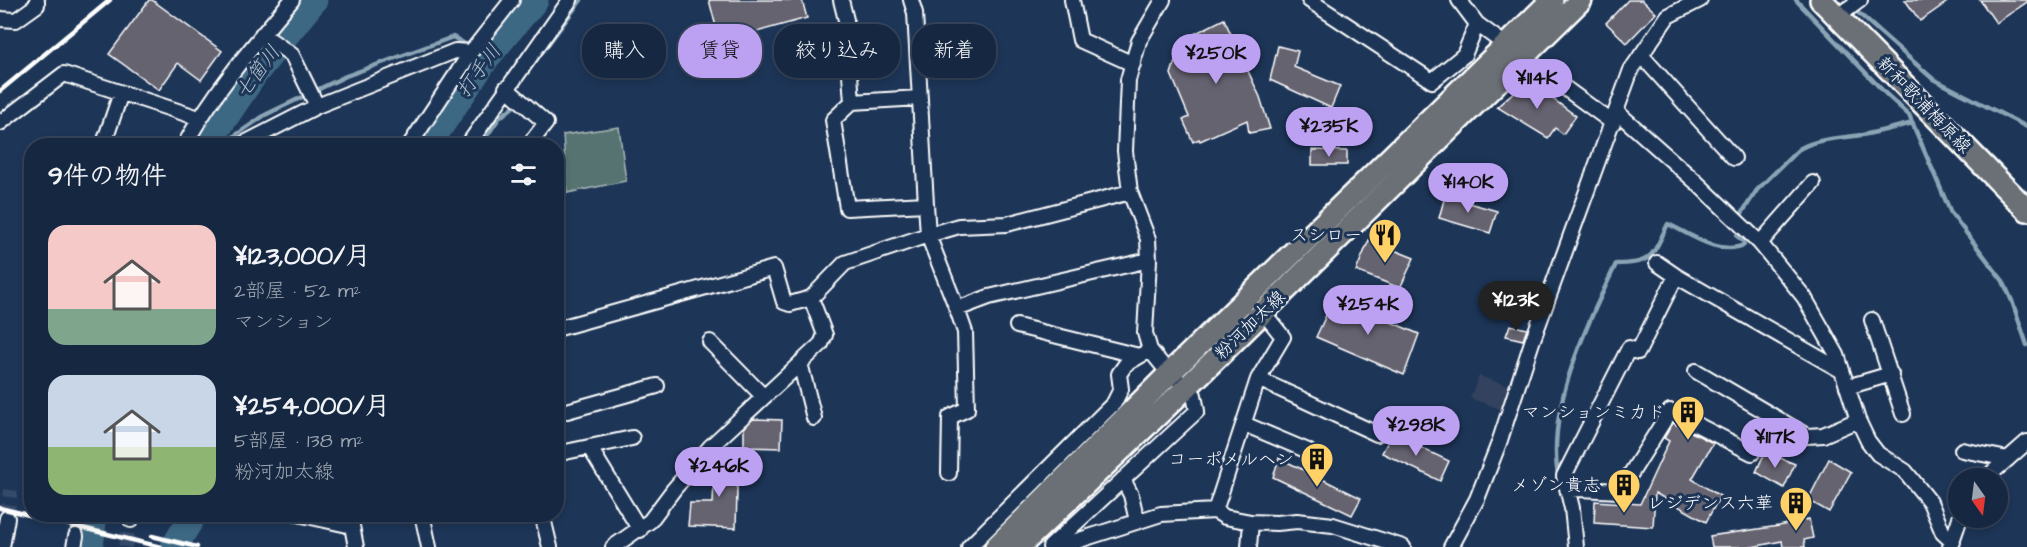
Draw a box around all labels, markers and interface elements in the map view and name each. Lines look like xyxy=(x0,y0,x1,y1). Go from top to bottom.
chip: 購入 xyxy=(582,24,666,78)
chip: 賃貸 xyxy=(678,24,762,78)
chip: 絞り込み xyxy=(774,24,900,78)
chip: 新着 xyxy=(912,24,996,78)
pin: ¥250K xyxy=(1174,34,1258,85)
water label: 打手川 xyxy=(450,39,508,103)
text: ¥250K xyxy=(1185,39,1247,67)
water label: 七箇川 xyxy=(229,40,287,104)
street label: 新和歌浦梅原線 xyxy=(1871,51,1977,159)
pin: ¥114K xyxy=(1495,59,1579,110)
text: ¥114K xyxy=(1516,64,1558,92)
pin: ¥235K xyxy=(1287,107,1371,158)
text: ¥235K xyxy=(1300,112,1358,140)
text: 9件の物件 xyxy=(48,158,167,194)
icon: filters xyxy=(507,158,540,191)
pin: ¥140K xyxy=(1426,163,1510,214)
text: ¥140K xyxy=(1442,168,1494,196)
restaurant icon: スシロー xyxy=(1367,217,1403,264)
place label: スシロー xyxy=(1290,223,1362,248)
text: ¥123,000/月 xyxy=(234,238,371,274)
icon: home xyxy=(96,249,168,321)
text: 2部屋 · 52 m² xyxy=(234,277,361,305)
pin: ¥123K xyxy=(1474,281,1558,332)
street label: 粉河加太線 xyxy=(1209,285,1291,365)
pin: ¥254K xyxy=(1326,285,1410,336)
text: ¥123K xyxy=(1493,286,1539,314)
text: ¥254K xyxy=(1337,290,1399,318)
text: マンション xyxy=(234,308,333,336)
text: ¥254,000/月 xyxy=(234,388,391,424)
building icon: マンションミカド xyxy=(1670,394,1706,441)
icon: home xyxy=(96,399,168,471)
place label: マンションミカド xyxy=(1522,400,1665,425)
pin: ¥298K xyxy=(1374,406,1458,457)
text: ¥298K xyxy=(1387,411,1445,439)
pin: ¥117K xyxy=(1733,418,1817,469)
text: ¥117K xyxy=(1755,423,1795,451)
text: 5部屋 · 138 m² xyxy=(234,427,364,455)
building icon: コーポメルヘン xyxy=(1299,441,1335,488)
pin: ¥246K xyxy=(677,447,761,498)
place label: コーポメルヘン xyxy=(1168,447,1294,472)
text: ¥246K xyxy=(689,452,749,480)
text: 粉河加太線 xyxy=(234,458,334,486)
building icon: メゾン貴志 xyxy=(1606,467,1642,514)
north arrow xyxy=(1948,468,2008,528)
map controls xyxy=(1948,468,2008,528)
place label: メゾン貴志 xyxy=(1511,473,1601,498)
building icon: レジデンス六華 xyxy=(1778,485,1814,532)
place label: レジデンス六華 xyxy=(1647,491,1773,516)

